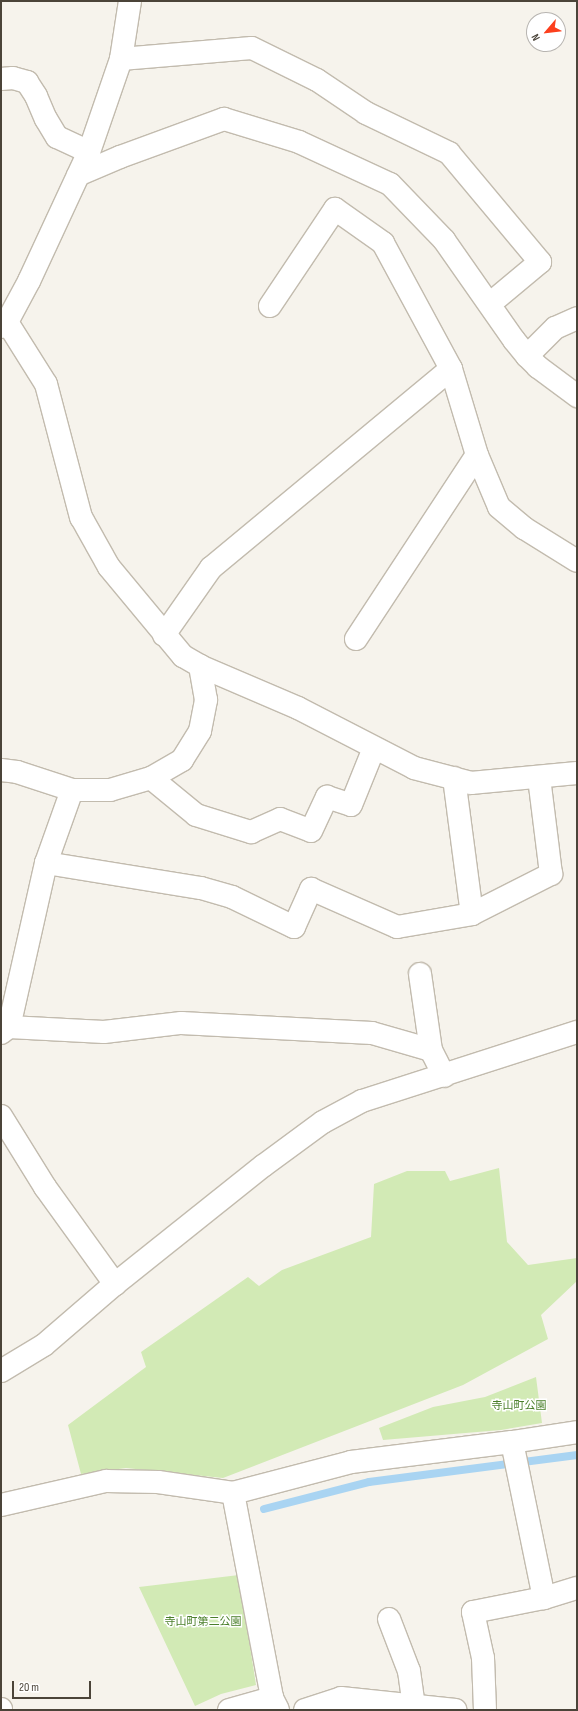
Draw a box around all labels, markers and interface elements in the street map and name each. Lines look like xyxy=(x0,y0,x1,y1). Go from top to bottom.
north arrow xyxy=(526,12,566,52)
text: N xyxy=(529,32,543,43)
park label: 寺山町公園 xyxy=(492,1399,546,1413)
park label: 寺山町第二公園 xyxy=(165,1615,241,1629)
scale bar xyxy=(14,1673,93,1699)
text: 20 m xyxy=(19,1680,39,1695)

